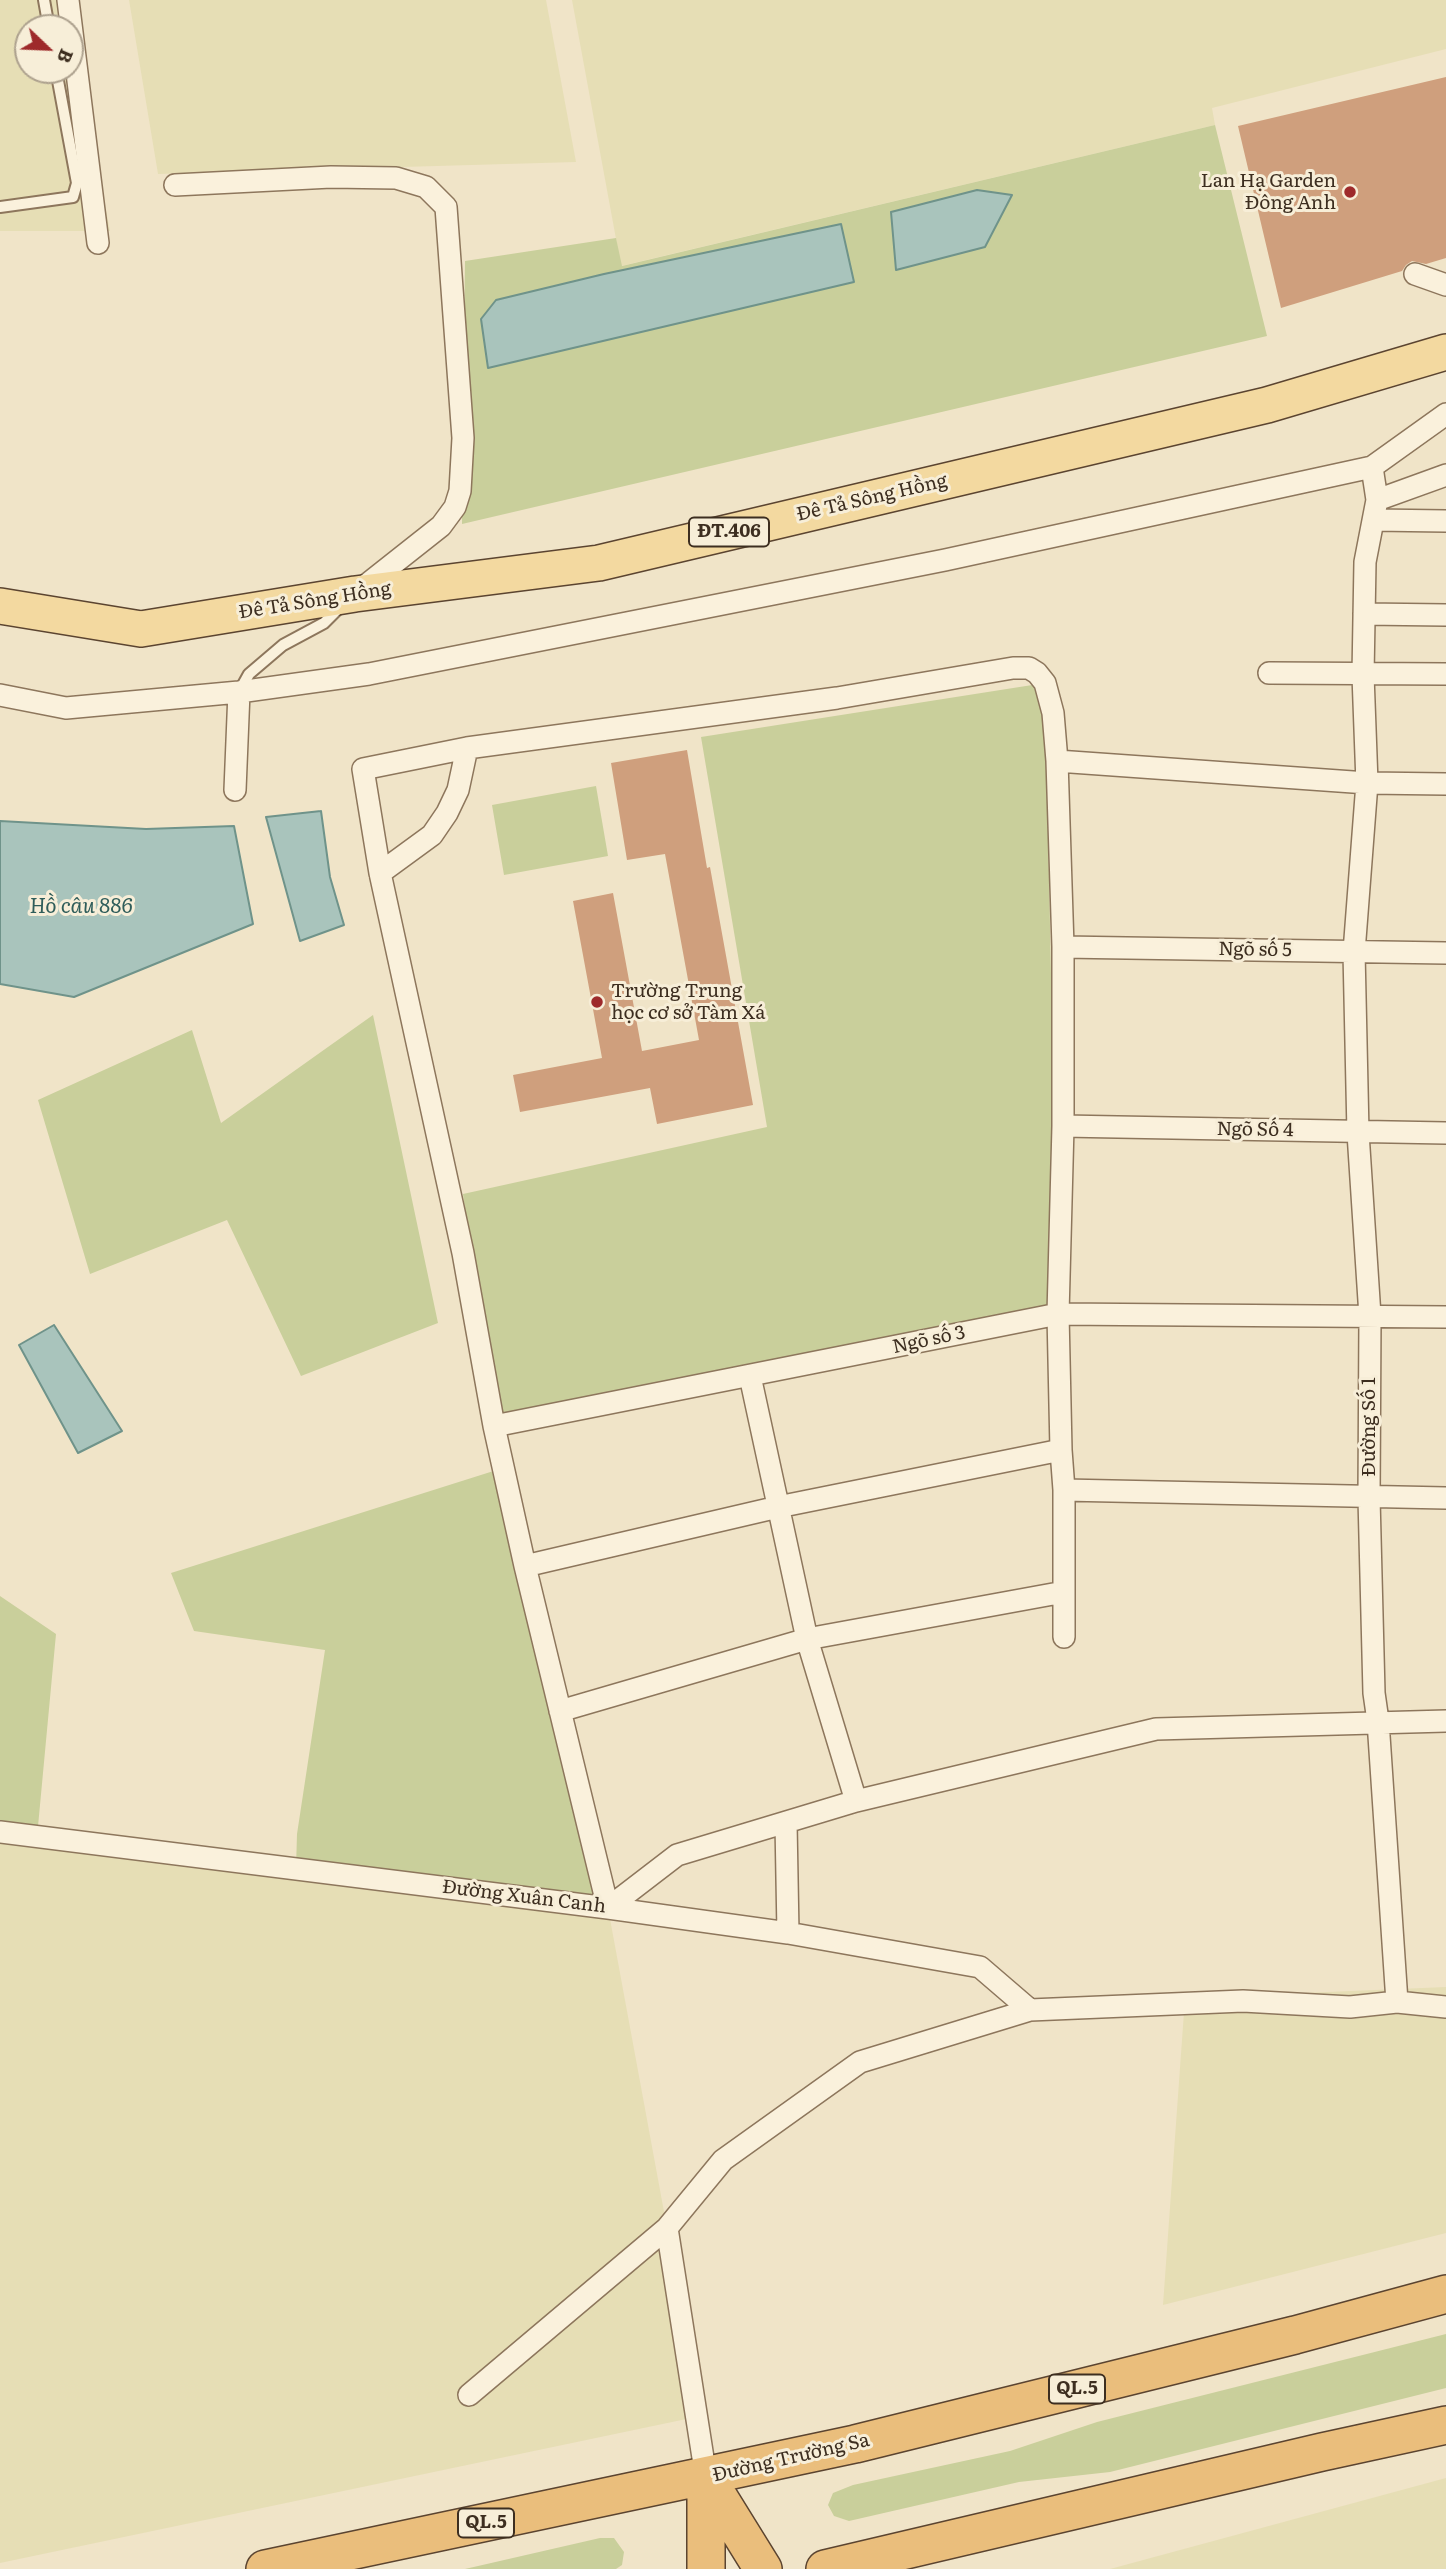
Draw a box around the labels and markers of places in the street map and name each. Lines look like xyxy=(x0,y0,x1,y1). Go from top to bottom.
place label: Lan Hạ Garden Đông Anh xyxy=(1201,170,1336,214)
marker: Lan Hạ Garden Đông Anh xyxy=(1342,184,1358,200)
place label: Trường Trung học cơ sở Tàm Xá xyxy=(611,980,765,1024)
marker: Trường Trung học cơ sở Tàm Xá xyxy=(589,994,605,1010)

